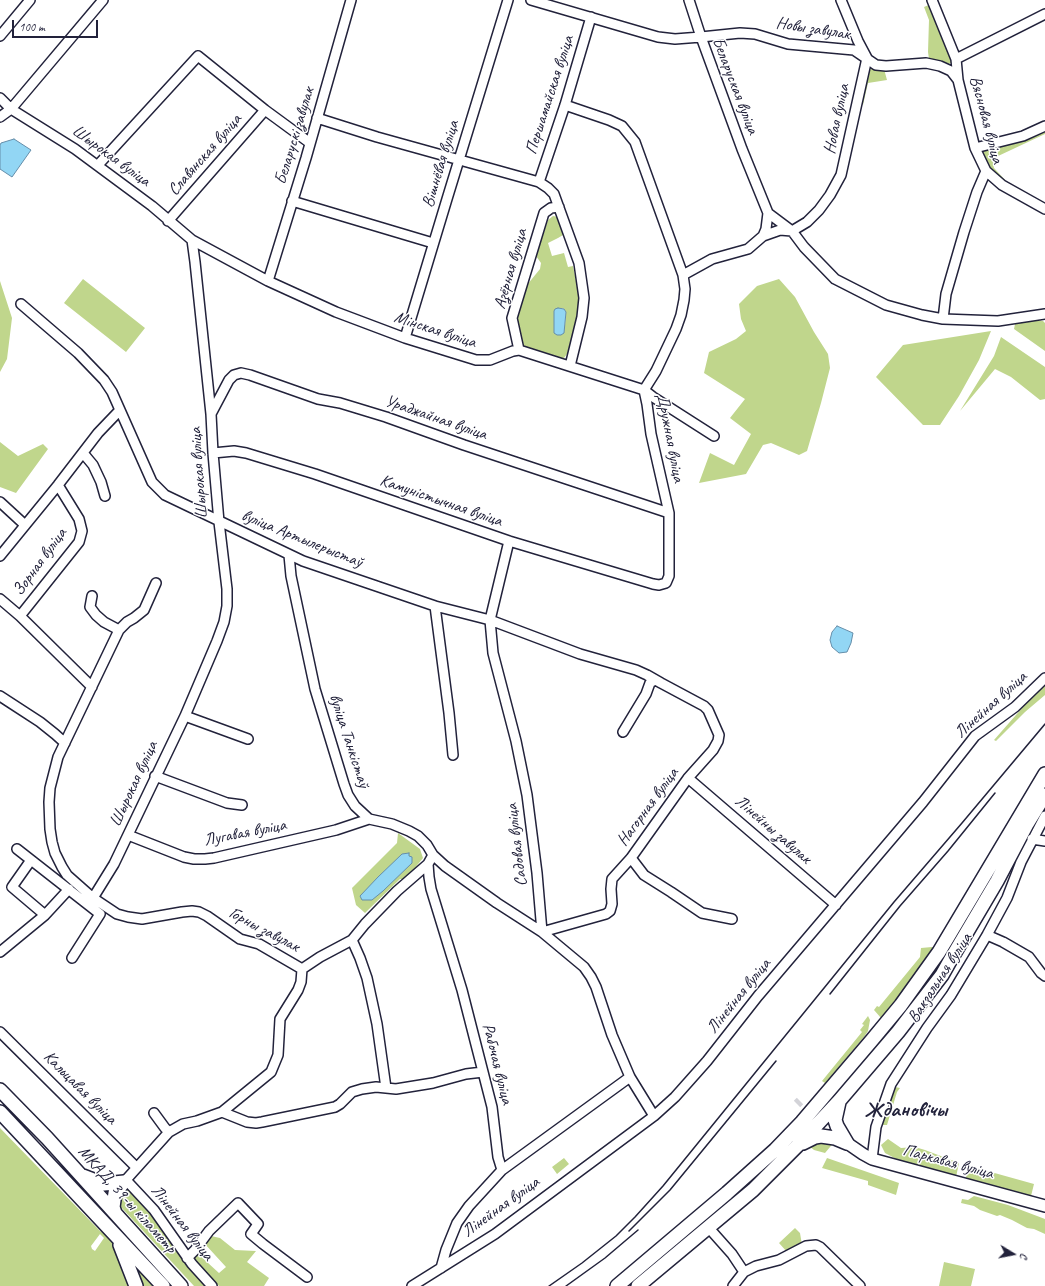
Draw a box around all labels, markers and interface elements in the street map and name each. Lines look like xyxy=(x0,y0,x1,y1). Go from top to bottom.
scale bar xyxy=(14,12,100,38)
street label: Новы завулак xyxy=(775,13,851,45)
text: 100 m xyxy=(19,19,45,35)
street label: Першамайская вуліца xyxy=(521,33,579,157)
street label: Беларуская вуліца xyxy=(707,35,763,137)
street label: Вясновая вуліца xyxy=(965,74,1007,166)
street label: Новая вуліца xyxy=(820,82,854,156)
street label: Беларускі завулак xyxy=(271,85,319,187)
street label: Славянская вуліца xyxy=(164,110,246,200)
street label: Вішнёвая вуліца xyxy=(418,118,464,210)
street label: Шырокая вуліца xyxy=(68,121,154,191)
street label: Азёрная вуліца xyxy=(490,227,532,311)
street label: Мінская вуліца xyxy=(391,307,479,353)
street label: Ураджайная вуліца xyxy=(382,391,490,445)
street label: Дружная вуліца xyxy=(651,392,689,484)
street label: Шырокая вуліца xyxy=(186,427,212,519)
street label: Камуністычная вуліца xyxy=(377,471,505,531)
street label: вуліца Артылерыстаў xyxy=(238,505,366,573)
street label: Зорная вуліца xyxy=(9,524,71,600)
street label: Лінейная вуліца xyxy=(951,667,1031,743)
street label: вуліца Танкістаў xyxy=(324,691,374,791)
street label: Шырокая вуліца xyxy=(105,738,163,830)
street label: Нагорная вуліца xyxy=(613,764,683,850)
street label: Лінейны завулак xyxy=(731,791,815,869)
street label: Садовая вуліца xyxy=(502,802,532,888)
street label: Лугавая вуліца xyxy=(202,815,288,851)
street label: Горны завулак xyxy=(225,903,303,957)
street label: Вакзальная вуліца xyxy=(903,929,977,1027)
street label: Лінейная вуліца xyxy=(703,954,775,1038)
street label: Рабочая вуліца xyxy=(477,1021,517,1107)
street label: Кальцавая вуліца xyxy=(39,1047,121,1129)
district label: Ждановічы xyxy=(865,1097,947,1123)
street label: Паркавая вуліца xyxy=(900,1140,996,1184)
street label: МКАД, 39-ы кіламетр xyxy=(73,1142,181,1258)
street label: Лінейная вуліца xyxy=(458,1172,544,1242)
street label: Лінейная вуліца xyxy=(146,1181,218,1265)
north arrow xyxy=(993,1234,1033,1274)
text: С xyxy=(1017,1252,1032,1260)

